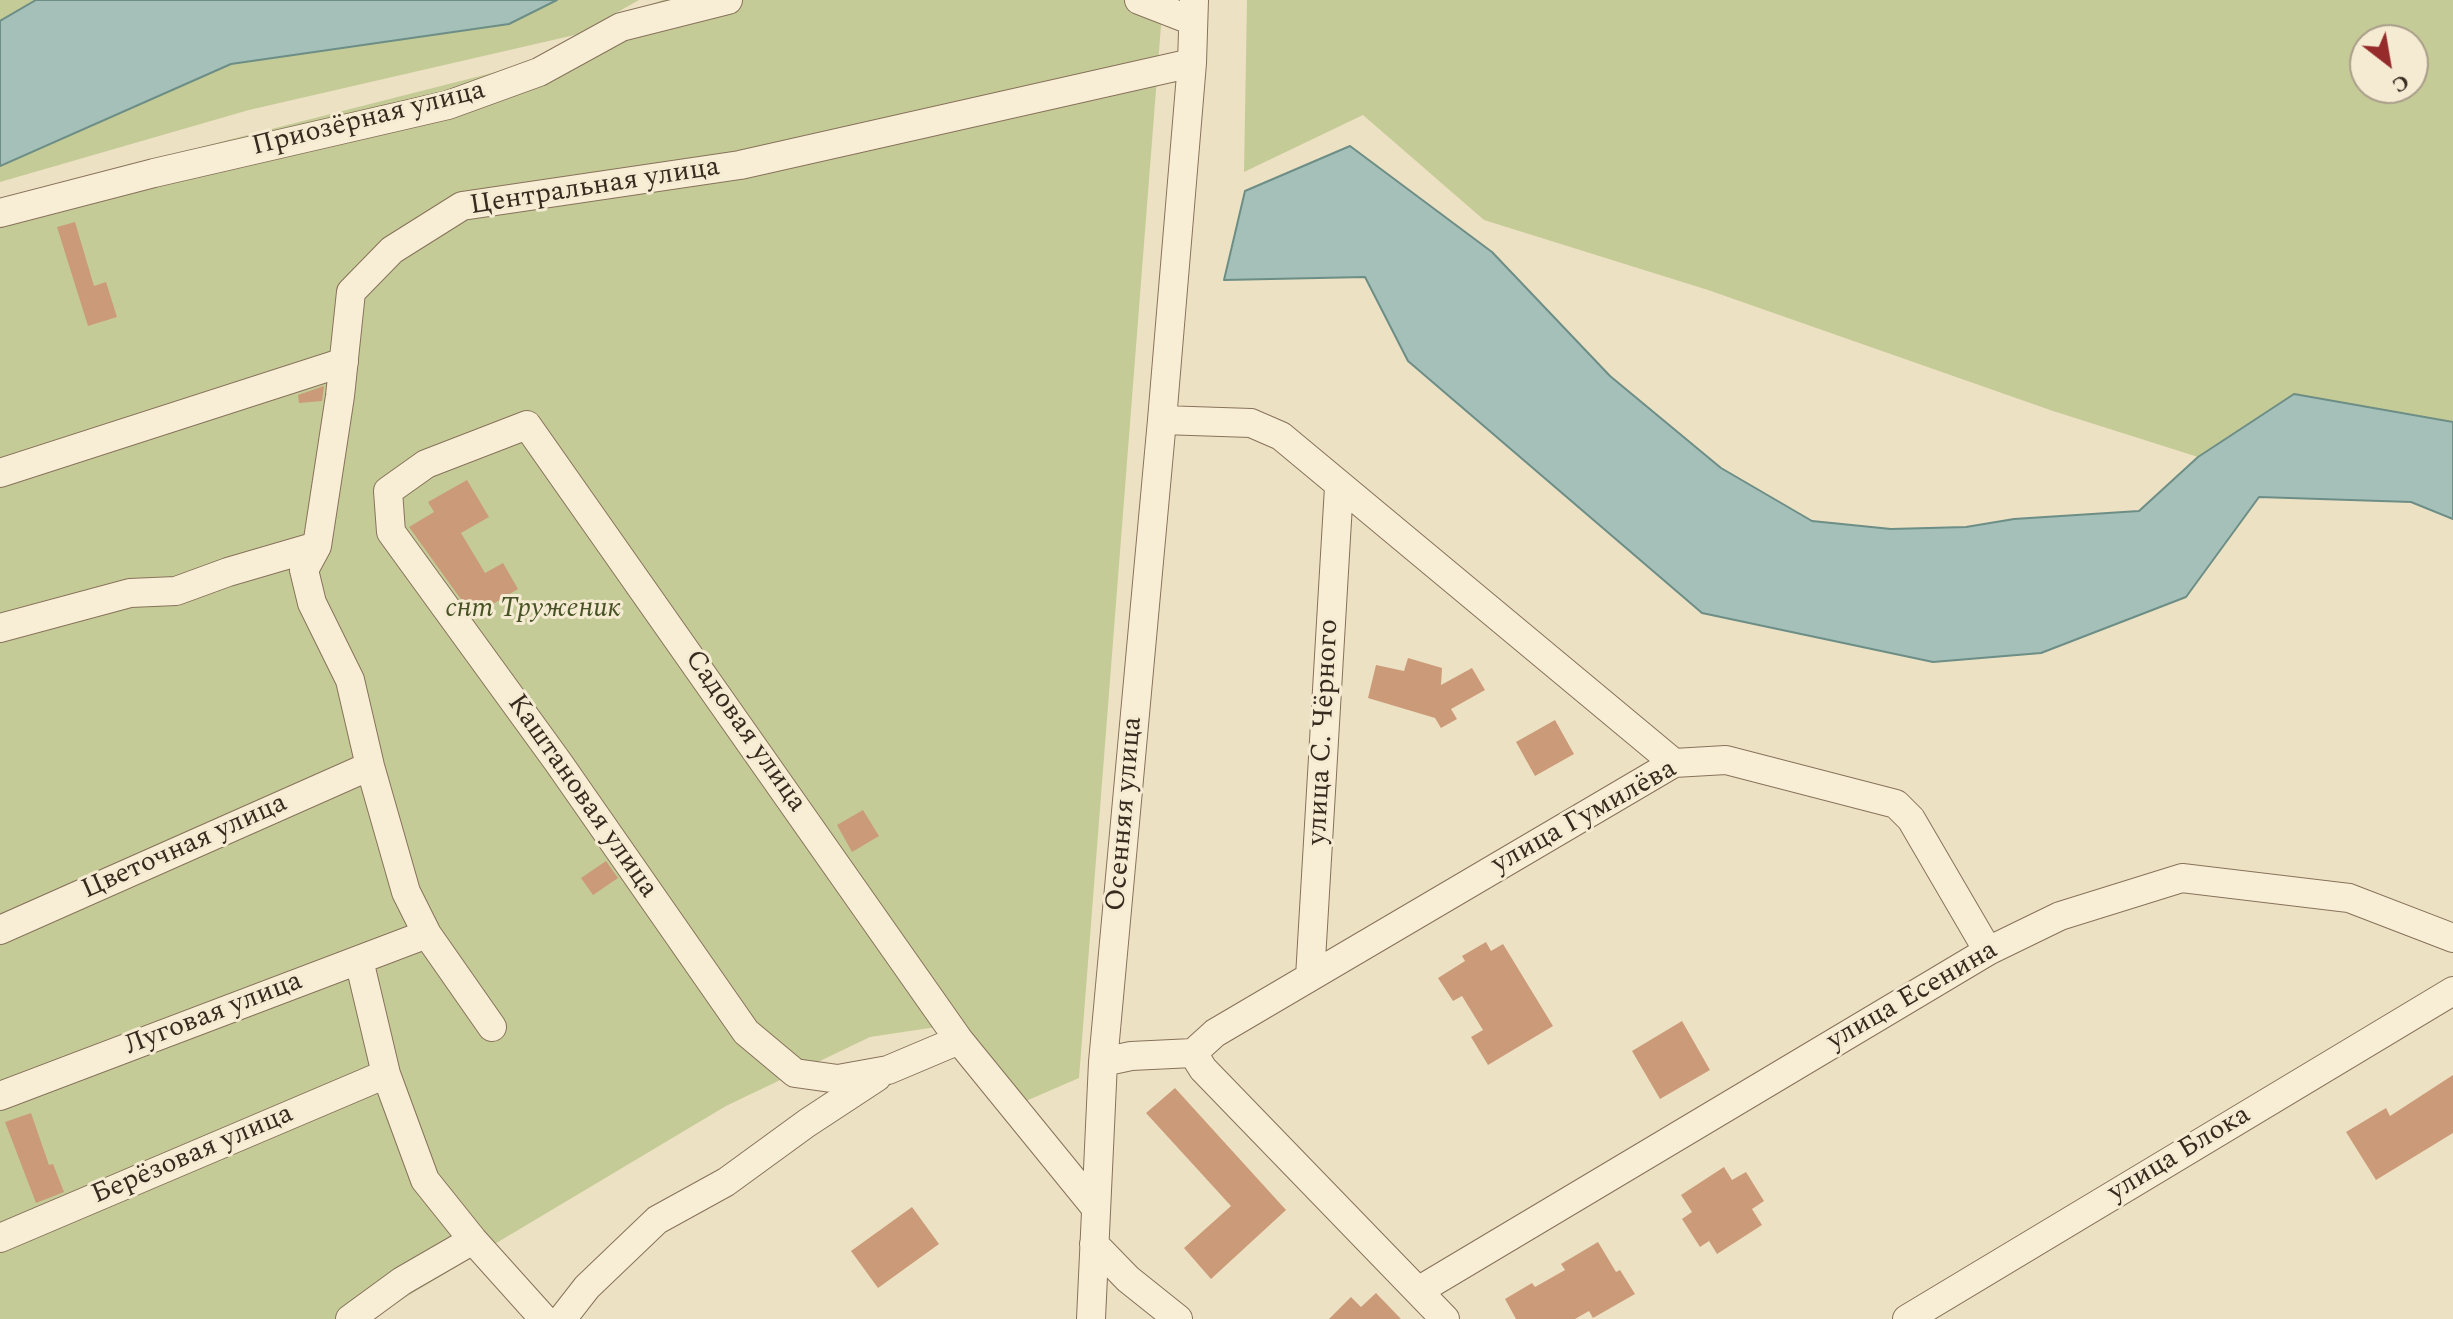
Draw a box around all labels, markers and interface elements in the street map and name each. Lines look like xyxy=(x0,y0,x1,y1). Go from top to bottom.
north arrow xyxy=(2349,24,2429,104)
text: С xyxy=(2385,65,2416,101)
street label: Приозёрная улица xyxy=(249,75,489,165)
street label: Центральная улица xyxy=(468,152,722,224)
park label: снт Труженик xyxy=(445,594,621,628)
street label: улица С. Чёрного xyxy=(1302,618,1348,846)
street label: Садовая улица xyxy=(676,644,812,820)
street label: Каштановая улица xyxy=(498,689,664,905)
street label: Осенняя улица xyxy=(1101,715,1151,913)
street label: улица Гумилёва xyxy=(1487,753,1683,883)
street label: Цветочная улица xyxy=(77,788,293,908)
street label: улица Есенина xyxy=(1822,935,2004,1059)
street label: Луговая улица xyxy=(120,966,308,1064)
street label: Берёзовая улица xyxy=(87,1098,299,1214)
street label: улица Блока xyxy=(2103,1099,2257,1211)

